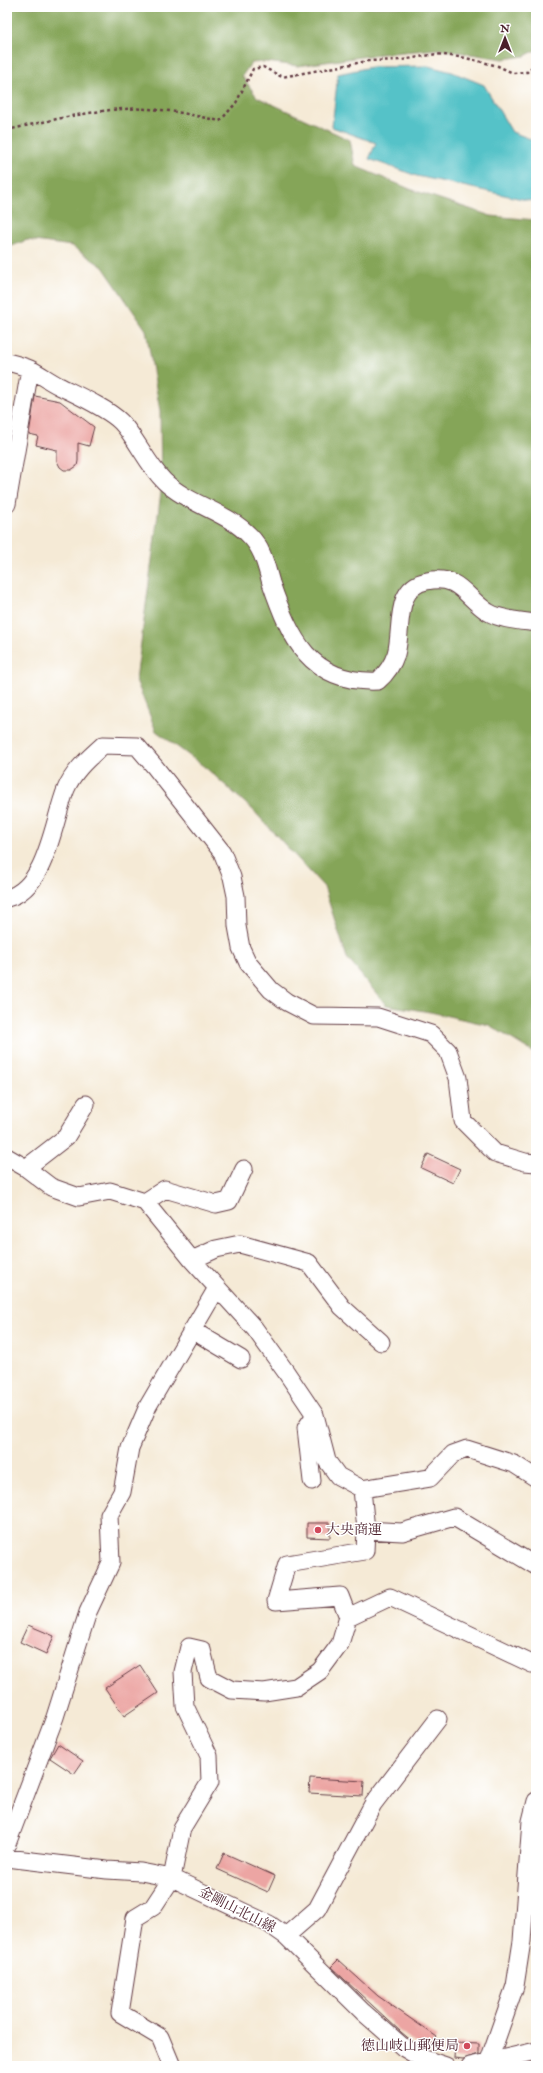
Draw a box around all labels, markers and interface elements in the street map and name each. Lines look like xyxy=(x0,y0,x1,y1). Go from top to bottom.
north arrow xyxy=(485,18,525,58)
text: N xyxy=(499,22,510,36)
place label: 大央商運 xyxy=(326,1521,382,1539)
marker: 大央商運 xyxy=(313,1525,323,1535)
street label: 金剛山北山線 xyxy=(195,1883,279,1937)
place label: 徳山岐山郵便局 xyxy=(361,2037,459,2055)
marker: 徳山岐山郵便局 xyxy=(462,2041,472,2051)

